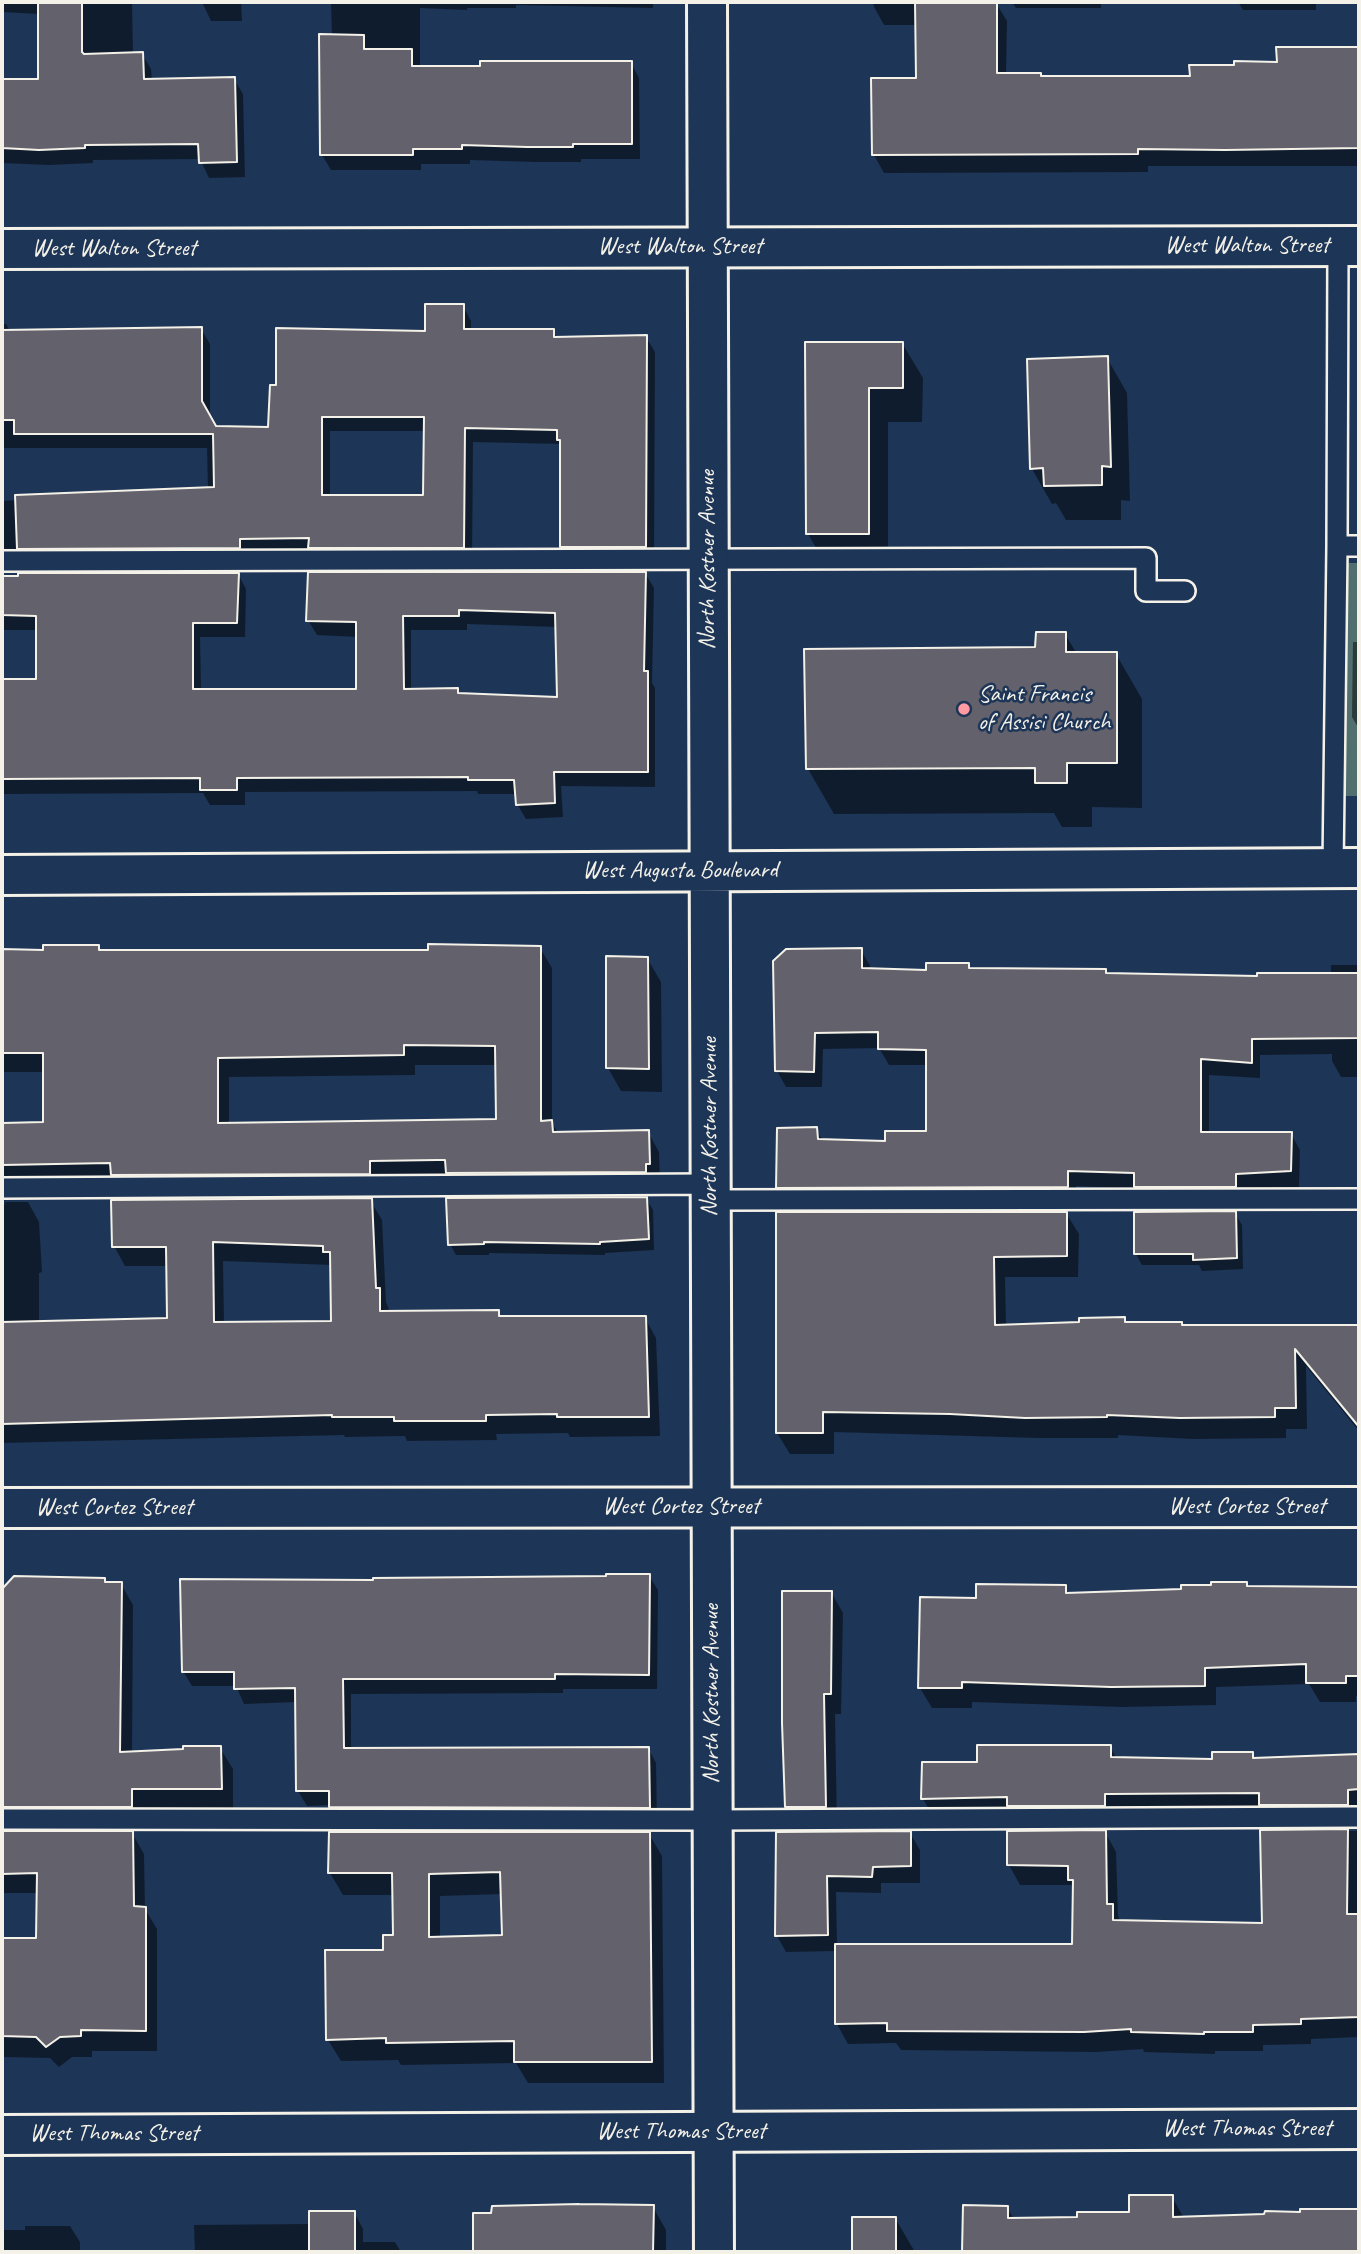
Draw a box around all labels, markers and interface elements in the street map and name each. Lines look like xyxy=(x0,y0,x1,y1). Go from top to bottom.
street label: West Walton Street xyxy=(1165,232,1329,260)
street label: West Walton Street xyxy=(598,233,762,261)
street label: West Walton Street xyxy=(32,235,196,263)
street label: North Kostner Avenue xyxy=(694,470,722,650)
place label: Saint Francis of Assisi Church xyxy=(978,681,1110,737)
marker: Saint Francis of Assisi Church xyxy=(956,701,972,717)
street label: West Augusta Boulevard xyxy=(582,857,778,885)
street label: North Kostner Avenue xyxy=(696,1037,724,1217)
street label: West Cortez Street xyxy=(602,1493,760,1521)
street label: West Cortez Street xyxy=(1168,1493,1326,1521)
street label: West Cortez Street xyxy=(35,1494,193,1522)
street label: North Kostner Avenue xyxy=(698,1604,726,1784)
street label: West Thomas Street xyxy=(1163,2115,1331,2143)
street label: West Thomas Street xyxy=(597,2118,765,2146)
street label: West Thomas Street xyxy=(30,2120,198,2148)

